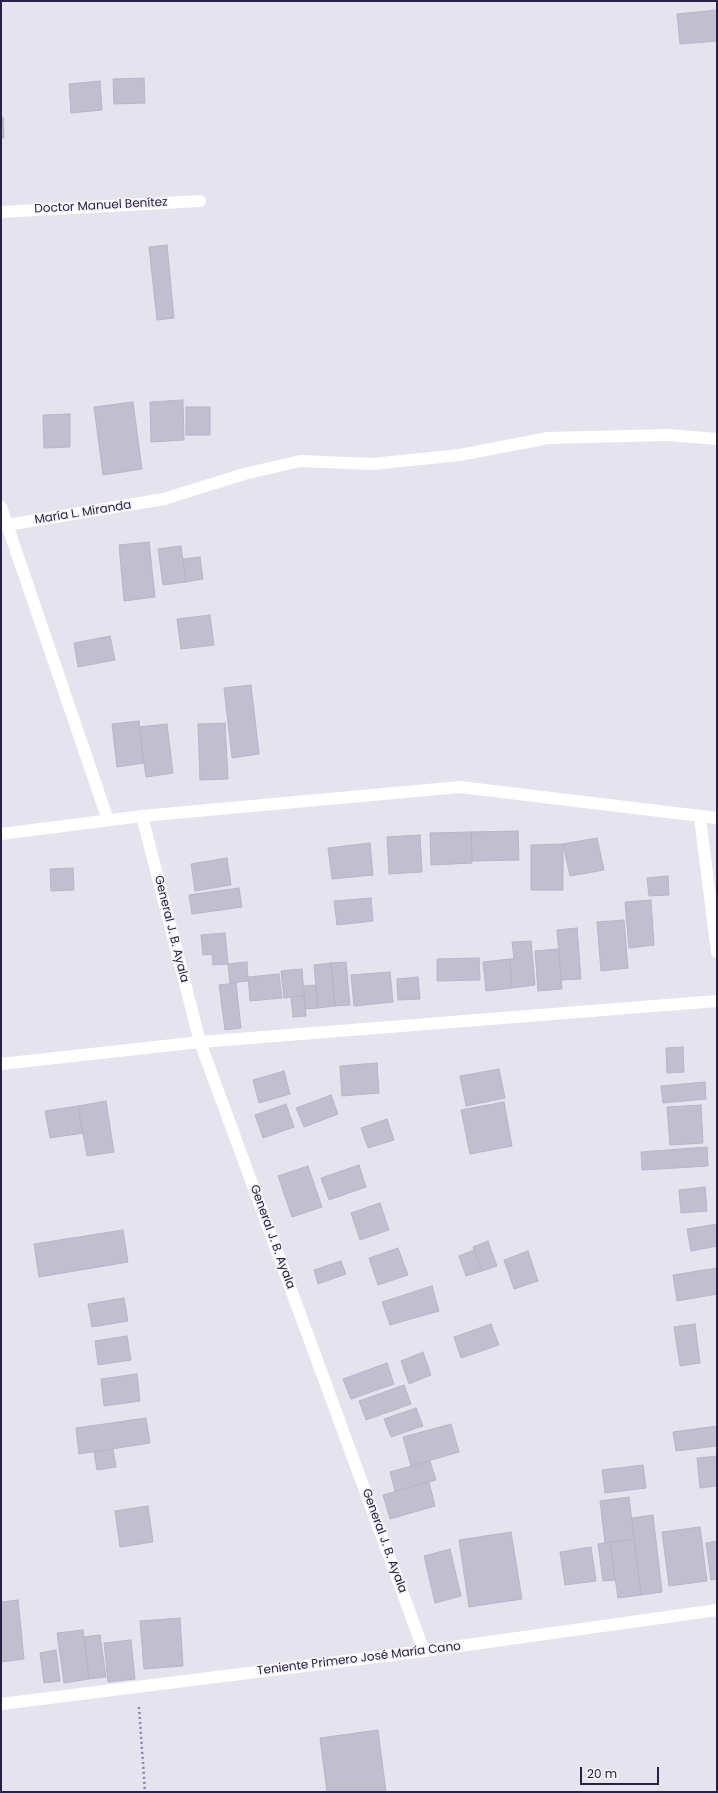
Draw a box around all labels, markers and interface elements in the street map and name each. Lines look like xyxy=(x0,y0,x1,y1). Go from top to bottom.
street label: Doctor Manuel Benítez xyxy=(34,195,168,217)
street label: María L. Miranda xyxy=(34,498,132,528)
street label: General J. B. Ayala xyxy=(151,874,191,984)
street label: General J. B. Ayala xyxy=(246,1183,298,1291)
street label: General J. B. Ayala xyxy=(358,1487,410,1595)
street label: Teniente Primero José María Cano xyxy=(256,1639,462,1679)
scale bar xyxy=(582,1759,661,1785)
text: 20 m xyxy=(587,1765,617,1782)

